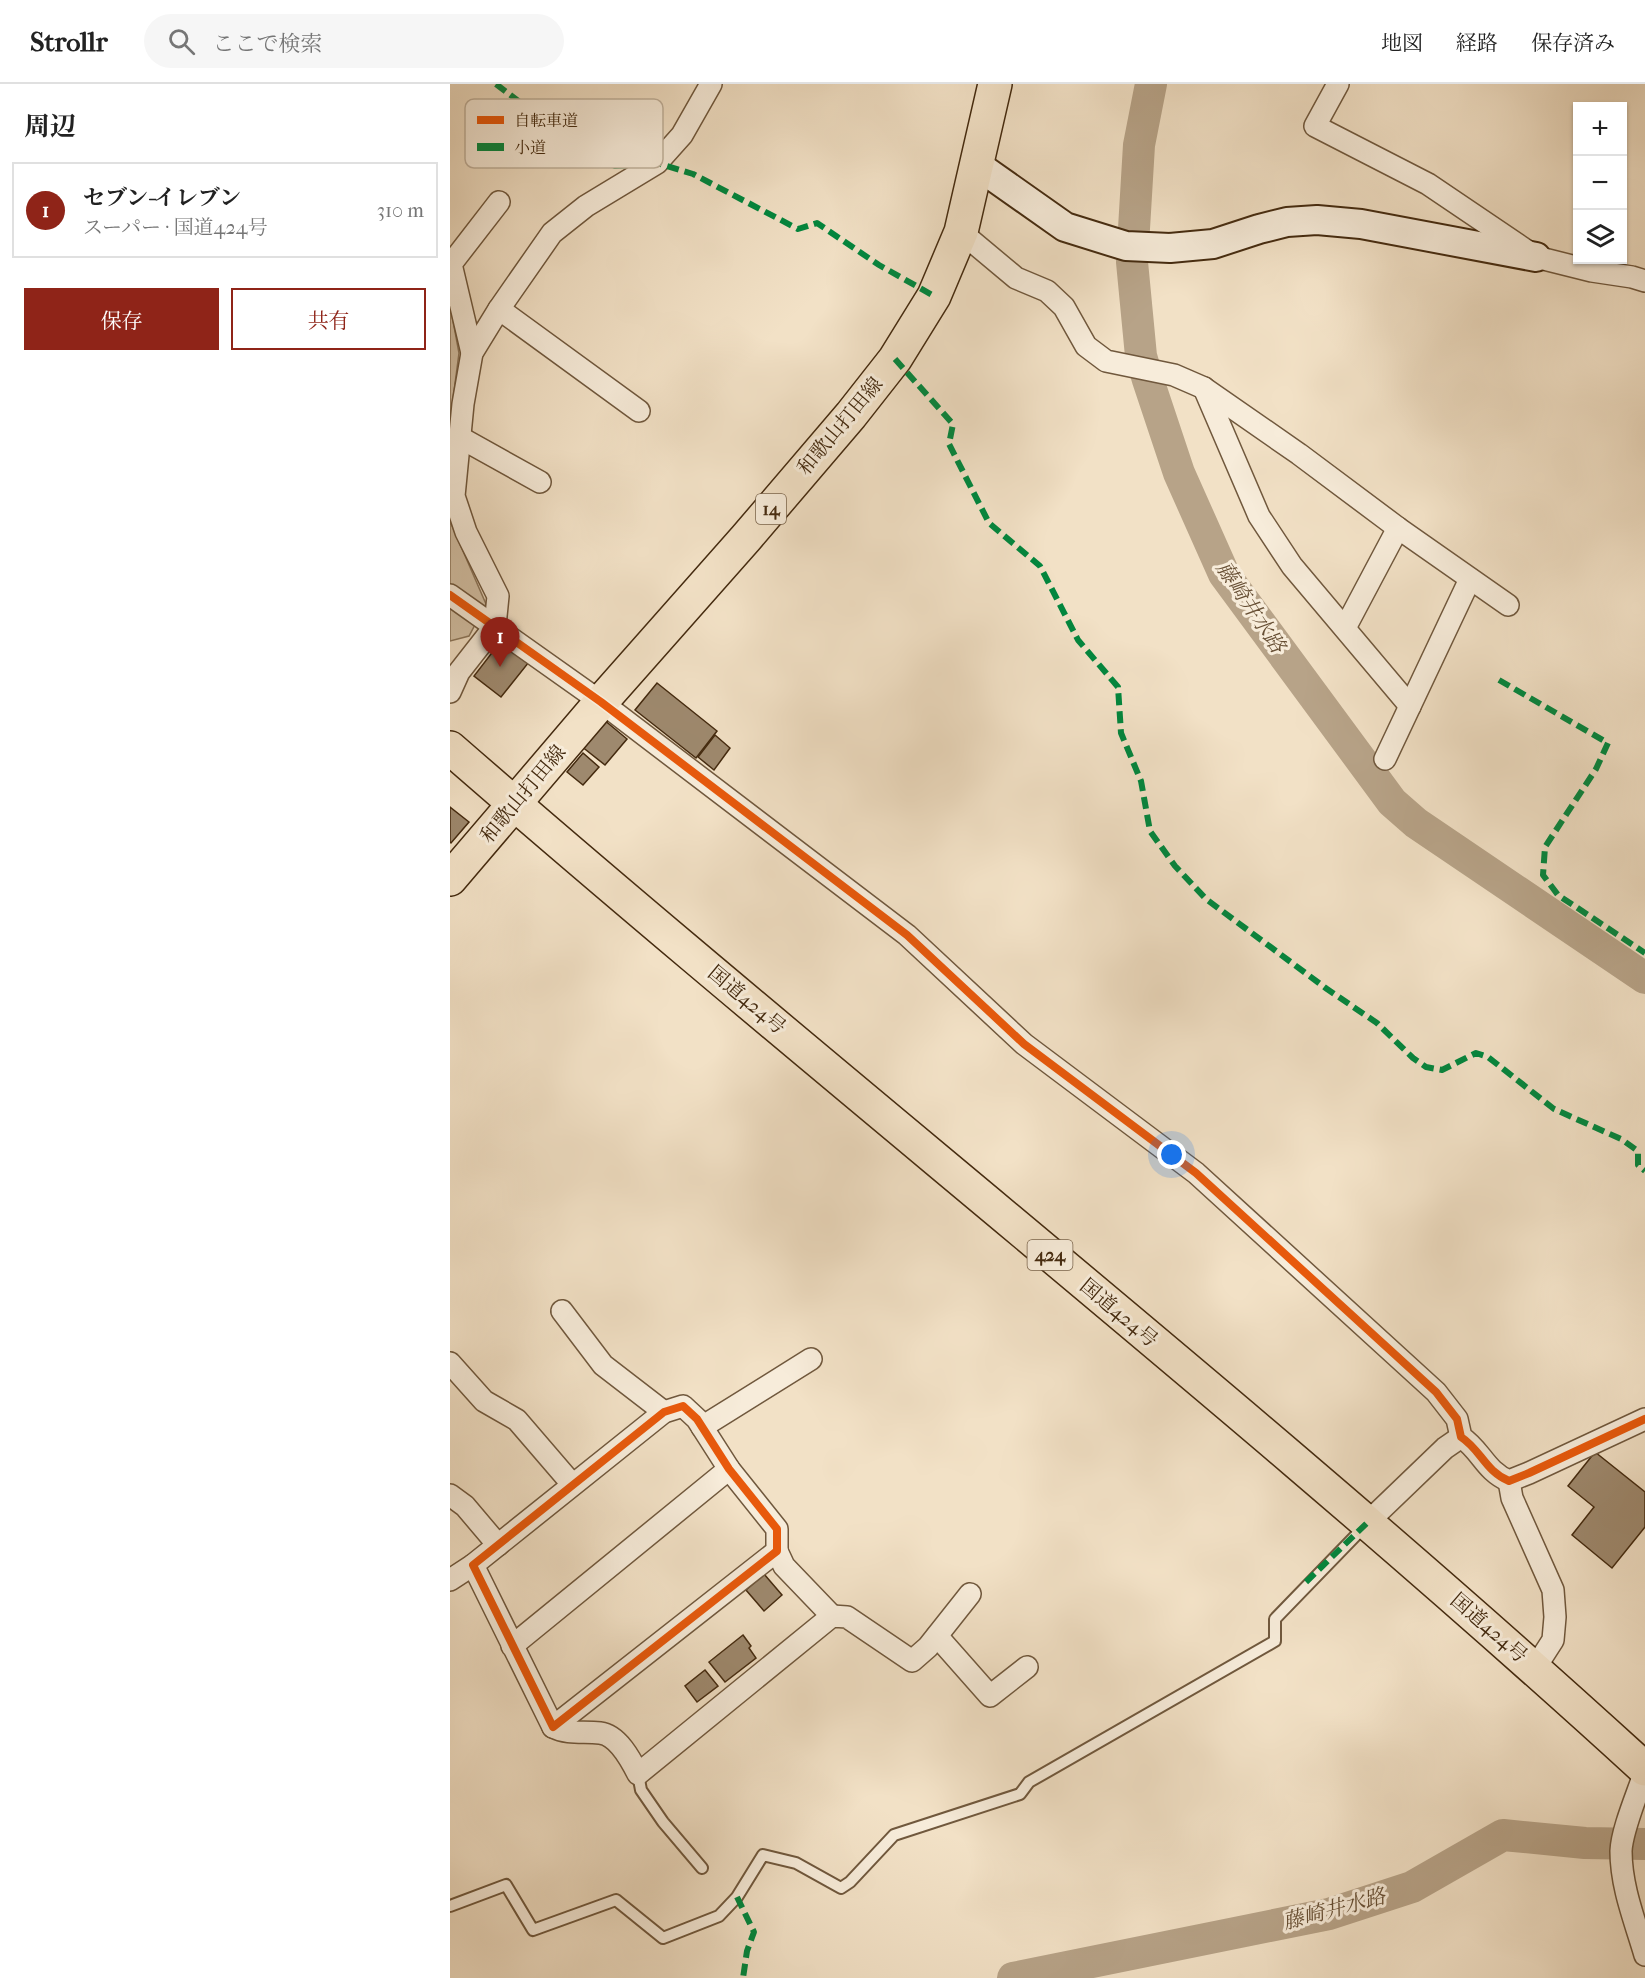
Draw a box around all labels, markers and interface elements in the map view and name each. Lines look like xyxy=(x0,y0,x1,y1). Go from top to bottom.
search box xyxy=(144,14,564,68)
text: Strollr xyxy=(30,25,108,58)
icon: search xyxy=(165,25,198,58)
text: ここで検索 xyxy=(213,31,323,57)
text: 地図 xyxy=(1381,31,1423,55)
text: 経路 xyxy=(1456,31,1498,55)
text: 保存済み xyxy=(1531,31,1615,55)
legend xyxy=(465,99,663,168)
map controls xyxy=(1573,102,1627,264)
button: + xyxy=(1573,102,1627,156)
text: 周辺 xyxy=(24,111,76,142)
text: 自転車道 xyxy=(514,111,578,130)
text: 小道 xyxy=(514,138,546,157)
button: − xyxy=(1573,156,1627,210)
text: セブン-イレブン xyxy=(83,185,241,211)
text: 1 xyxy=(42,199,49,222)
text: 310 m xyxy=(377,199,424,222)
button: layers xyxy=(1573,210,1627,264)
text: スーパー · 国道424号 xyxy=(83,216,268,239)
button: 保存 xyxy=(24,288,219,350)
button: 共有 xyxy=(231,288,426,350)
street label: 和歌山打田線 xyxy=(793,373,887,479)
road number: 14 xyxy=(756,494,786,524)
water label: 藤崎井水路 xyxy=(1212,557,1291,659)
pin: 1 xyxy=(481,618,520,667)
street label: 和歌山打田線 xyxy=(476,741,570,847)
street label: 国道424号 xyxy=(704,961,790,1039)
your location xyxy=(1157,1140,1186,1169)
road number: 424 xyxy=(1028,1240,1072,1270)
street label: 国道424号 xyxy=(1076,1274,1162,1352)
street label: 国道424号 xyxy=(1446,1589,1532,1667)
water label: 藤崎井水路 xyxy=(1280,1883,1390,1934)

